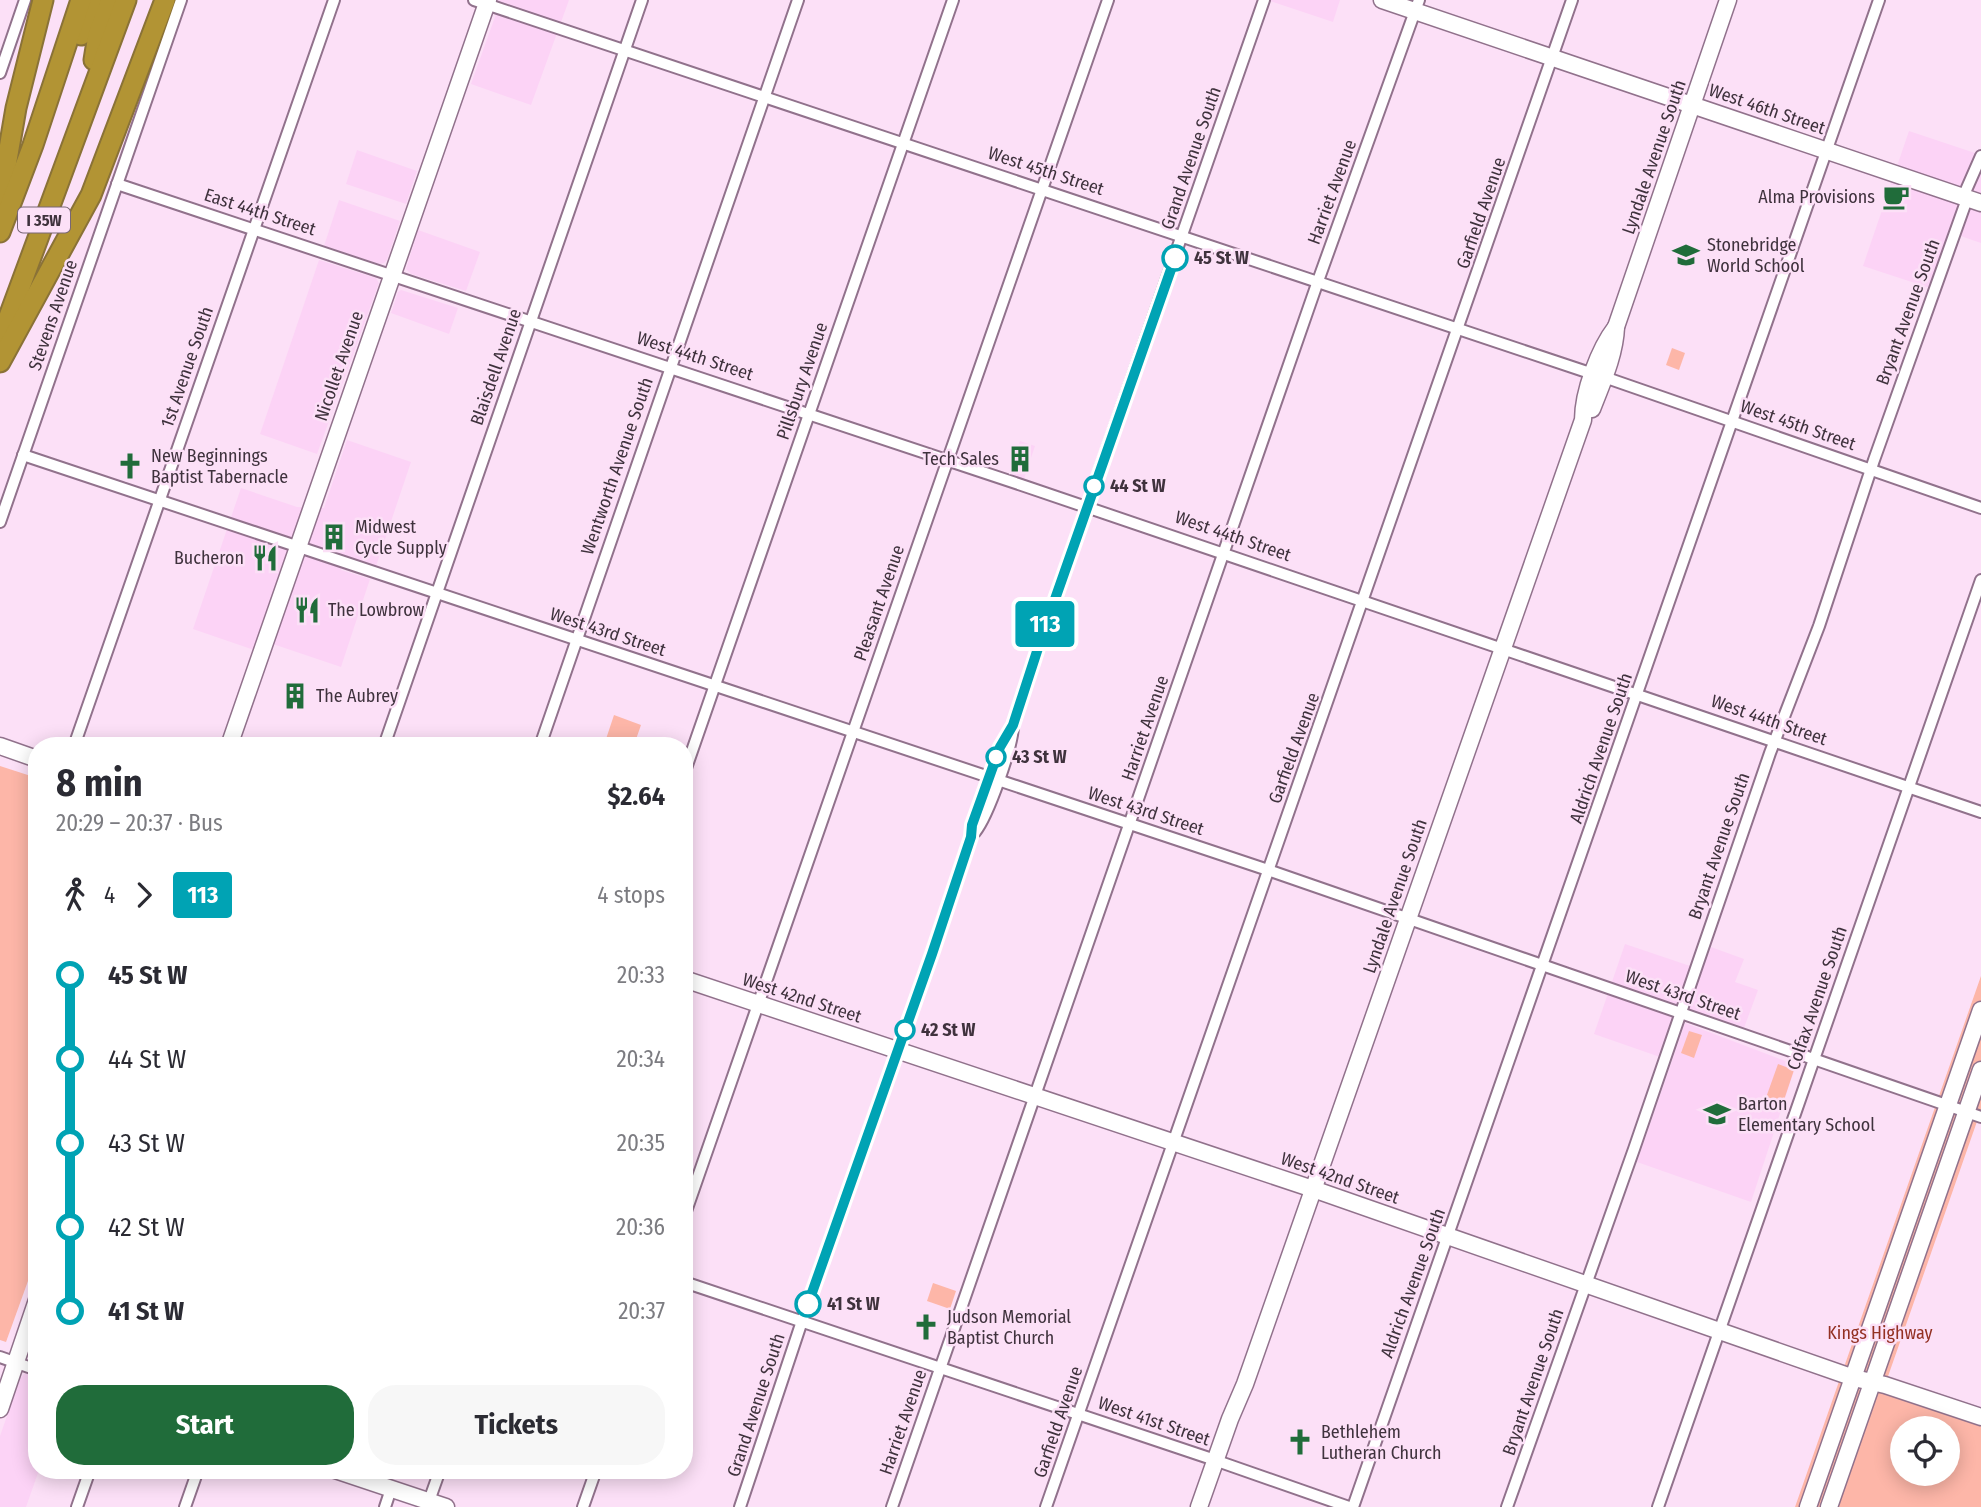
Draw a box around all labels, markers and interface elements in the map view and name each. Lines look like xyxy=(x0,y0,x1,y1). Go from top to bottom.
street label: Lyndale Avenue South xyxy=(1617,77,1691,237)
street label: West 46th Street xyxy=(1706,79,1828,139)
street label: Grand Avenue South xyxy=(1156,84,1226,232)
street label: Harriet Avenue xyxy=(1303,136,1361,247)
street label: West 45th Street xyxy=(985,142,1107,200)
street label: Garfield Avenue xyxy=(1452,154,1510,272)
cafe icon: Alma Provisions xyxy=(1881,182,1911,212)
street label: East 44th Street xyxy=(201,184,319,240)
place label: Alma Provisions xyxy=(1758,186,1875,208)
road number: I 35W xyxy=(18,208,70,232)
place label: Stonebridge World School xyxy=(1707,234,1805,277)
street label: Bryant Avenue South xyxy=(1871,236,1945,388)
school or university icon: Stonebridge World School xyxy=(1671,240,1701,270)
marker: 45 St W xyxy=(1162,245,1188,271)
place label: 45 St W xyxy=(1194,247,1249,269)
street label: Stevens Avenue xyxy=(24,257,82,373)
street label: 1st Avenue South xyxy=(156,304,218,430)
street label: Blaisdell Avenue xyxy=(466,306,526,428)
street label: Nicollet Avenue xyxy=(310,308,368,424)
street label: Pillsbury Avenue xyxy=(772,319,832,443)
street label: West 44th Street xyxy=(634,327,756,385)
street label: Wentworth Avenue South xyxy=(576,374,658,558)
street label: West 45th Street xyxy=(1737,395,1859,455)
building icon: Tech Sales xyxy=(1005,444,1035,474)
place label: New Beginnings Baptist Tabernacle xyxy=(151,445,288,488)
place label: Tech Sales xyxy=(923,448,999,470)
church icon: New Beginnings Baptist Tabernacle xyxy=(115,451,145,481)
place label: 44 St W xyxy=(1110,475,1166,497)
marker: 44 St W xyxy=(1084,476,1104,496)
street label: West 44th Street xyxy=(1172,506,1294,566)
place label: Midwest Cycle Supply xyxy=(355,516,447,559)
building icon: Midwest Cycle Supply xyxy=(319,522,349,552)
street label: Pleasant Avenue xyxy=(849,542,909,664)
restaurant icon: Bucheron xyxy=(250,543,280,573)
place label: Bucheron xyxy=(174,547,244,569)
restaurant icon: The Lowbrow xyxy=(292,595,322,625)
place label: The Lowbrow xyxy=(328,599,425,621)
line badge: 113 xyxy=(1005,601,1085,647)
street label: West 43rd Street xyxy=(547,603,669,661)
text: 113 xyxy=(1029,610,1061,638)
street label: Aldrich Avenue South xyxy=(1565,670,1637,826)
street label: Harriet Avenue xyxy=(1117,672,1173,784)
building icon: The Aubrey xyxy=(280,681,310,711)
place label: The Aubrey xyxy=(316,685,398,707)
street label: Garfield Avenue xyxy=(1264,689,1324,806)
street label: West 44th Street xyxy=(1708,690,1830,750)
place label: 43 St W xyxy=(1012,746,1067,768)
marker: 43 St W xyxy=(986,747,1006,767)
text: 8 min xyxy=(56,760,143,806)
street label: Bryant Avenue South xyxy=(1684,770,1754,922)
text: $2.64 xyxy=(608,781,665,812)
street label: West 43rd Street xyxy=(1085,782,1207,840)
text: 20:29 – 20:37 · Bus xyxy=(56,809,223,837)
street label: Lyndale Avenue South xyxy=(1358,816,1432,976)
icon: walk xyxy=(56,876,94,914)
icon: forward xyxy=(125,876,163,914)
text: 4 xyxy=(104,881,115,909)
text: 113 xyxy=(187,881,218,909)
text: 4 stops xyxy=(597,881,665,909)
street label: Colfax Avenue South xyxy=(1782,923,1852,1073)
text: 45 St W xyxy=(108,960,187,991)
text: 20:33 xyxy=(617,961,665,989)
street label: West 43rd Street xyxy=(1622,965,1744,1025)
street label: West 42nd Street xyxy=(740,968,864,1028)
place label: 42 St W xyxy=(921,1019,976,1041)
marker: 42 St W xyxy=(895,1020,915,1040)
text: 44 St W xyxy=(108,1044,186,1075)
text: 20:34 xyxy=(616,1045,665,1073)
place label: Barton Elementary School xyxy=(1738,1093,1875,1136)
school or university icon: Barton Elementary School xyxy=(1702,1099,1732,1129)
text: 43 St W xyxy=(108,1128,185,1159)
text: 20:35 xyxy=(617,1129,665,1157)
street label: West 42nd Street xyxy=(1278,1147,1402,1209)
street label: Aldrich Avenue South xyxy=(1376,1205,1450,1361)
text: 42 St W xyxy=(108,1212,185,1243)
text: 20:36 xyxy=(616,1213,665,1241)
marker: 41 St W xyxy=(795,1291,821,1317)
place label: 41 St W xyxy=(827,1293,880,1315)
text: 41 St W xyxy=(108,1296,184,1327)
text: 20:37 xyxy=(618,1297,665,1325)
place label: Judson Memorial Baptist Church xyxy=(947,1306,1071,1349)
street label: Bryant Avenue South xyxy=(1498,1306,1568,1458)
church icon: Judson Memorial Baptist Church xyxy=(911,1312,941,1342)
park label: Kings Highway xyxy=(1827,1322,1933,1344)
street label: Grand Avenue South xyxy=(722,1330,790,1480)
street label: Garfield Avenue xyxy=(1029,1363,1087,1481)
street label: Harriet Avenue xyxy=(875,1366,931,1478)
button: Start xyxy=(56,1385,354,1465)
button: Tickets xyxy=(368,1385,665,1465)
street label: West 41st Street xyxy=(1095,1392,1213,1450)
map controls xyxy=(1890,1416,1960,1486)
button: locate xyxy=(1890,1416,1960,1486)
place label: Bethlehem Lutheran Church xyxy=(1321,1421,1441,1464)
church icon: Bethlehem Lutheran Church xyxy=(1285,1427,1315,1457)

